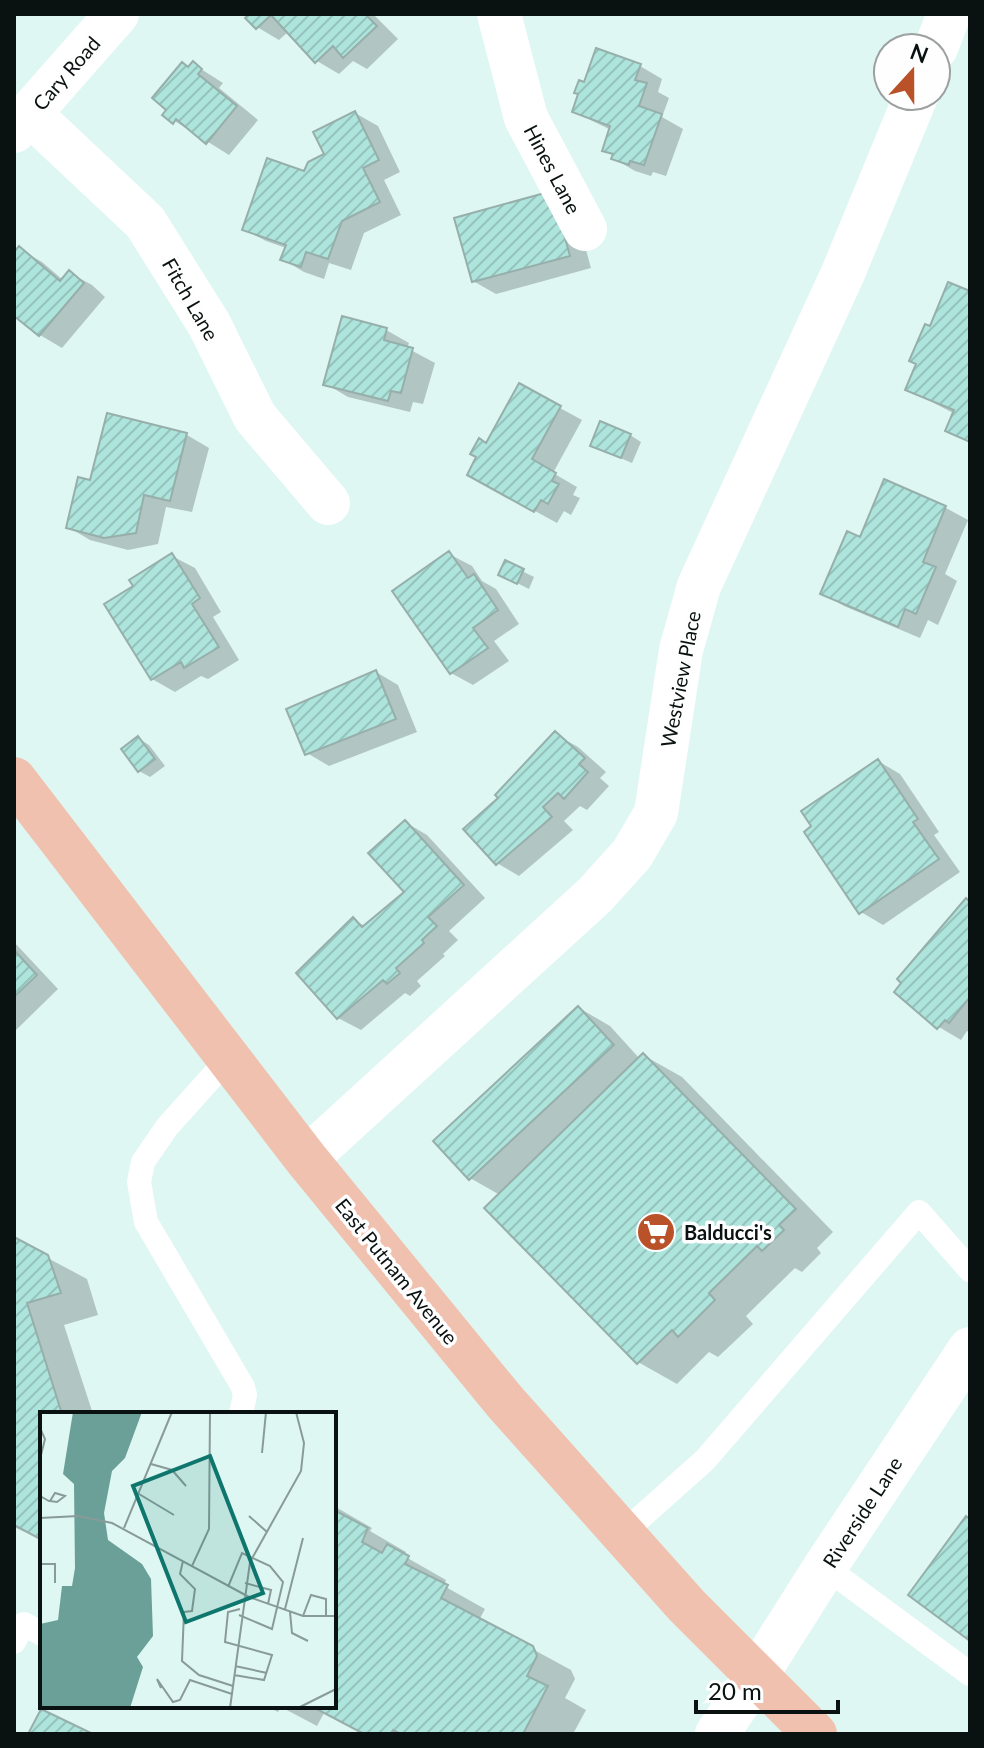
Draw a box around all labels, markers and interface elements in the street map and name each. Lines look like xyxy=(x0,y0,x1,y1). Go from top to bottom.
street label: Cary Road xyxy=(27,31,105,115)
north arrow xyxy=(872,32,952,112)
text: N xyxy=(907,37,932,69)
street label: Hines Lane xyxy=(520,120,586,218)
street label: Fitch Lane xyxy=(158,254,224,344)
street label: Westview Place xyxy=(655,609,705,749)
street label: East Putnam Avenue xyxy=(331,1193,463,1349)
supermarket icon: Balducci's xyxy=(635,1211,677,1253)
place label: Balducci's xyxy=(684,1220,772,1244)
inset map xyxy=(40,1412,336,1708)
street label: Riverside Lane xyxy=(817,1452,907,1572)
scale bar xyxy=(696,1664,838,1714)
text: 20 m xyxy=(708,1676,762,1705)

